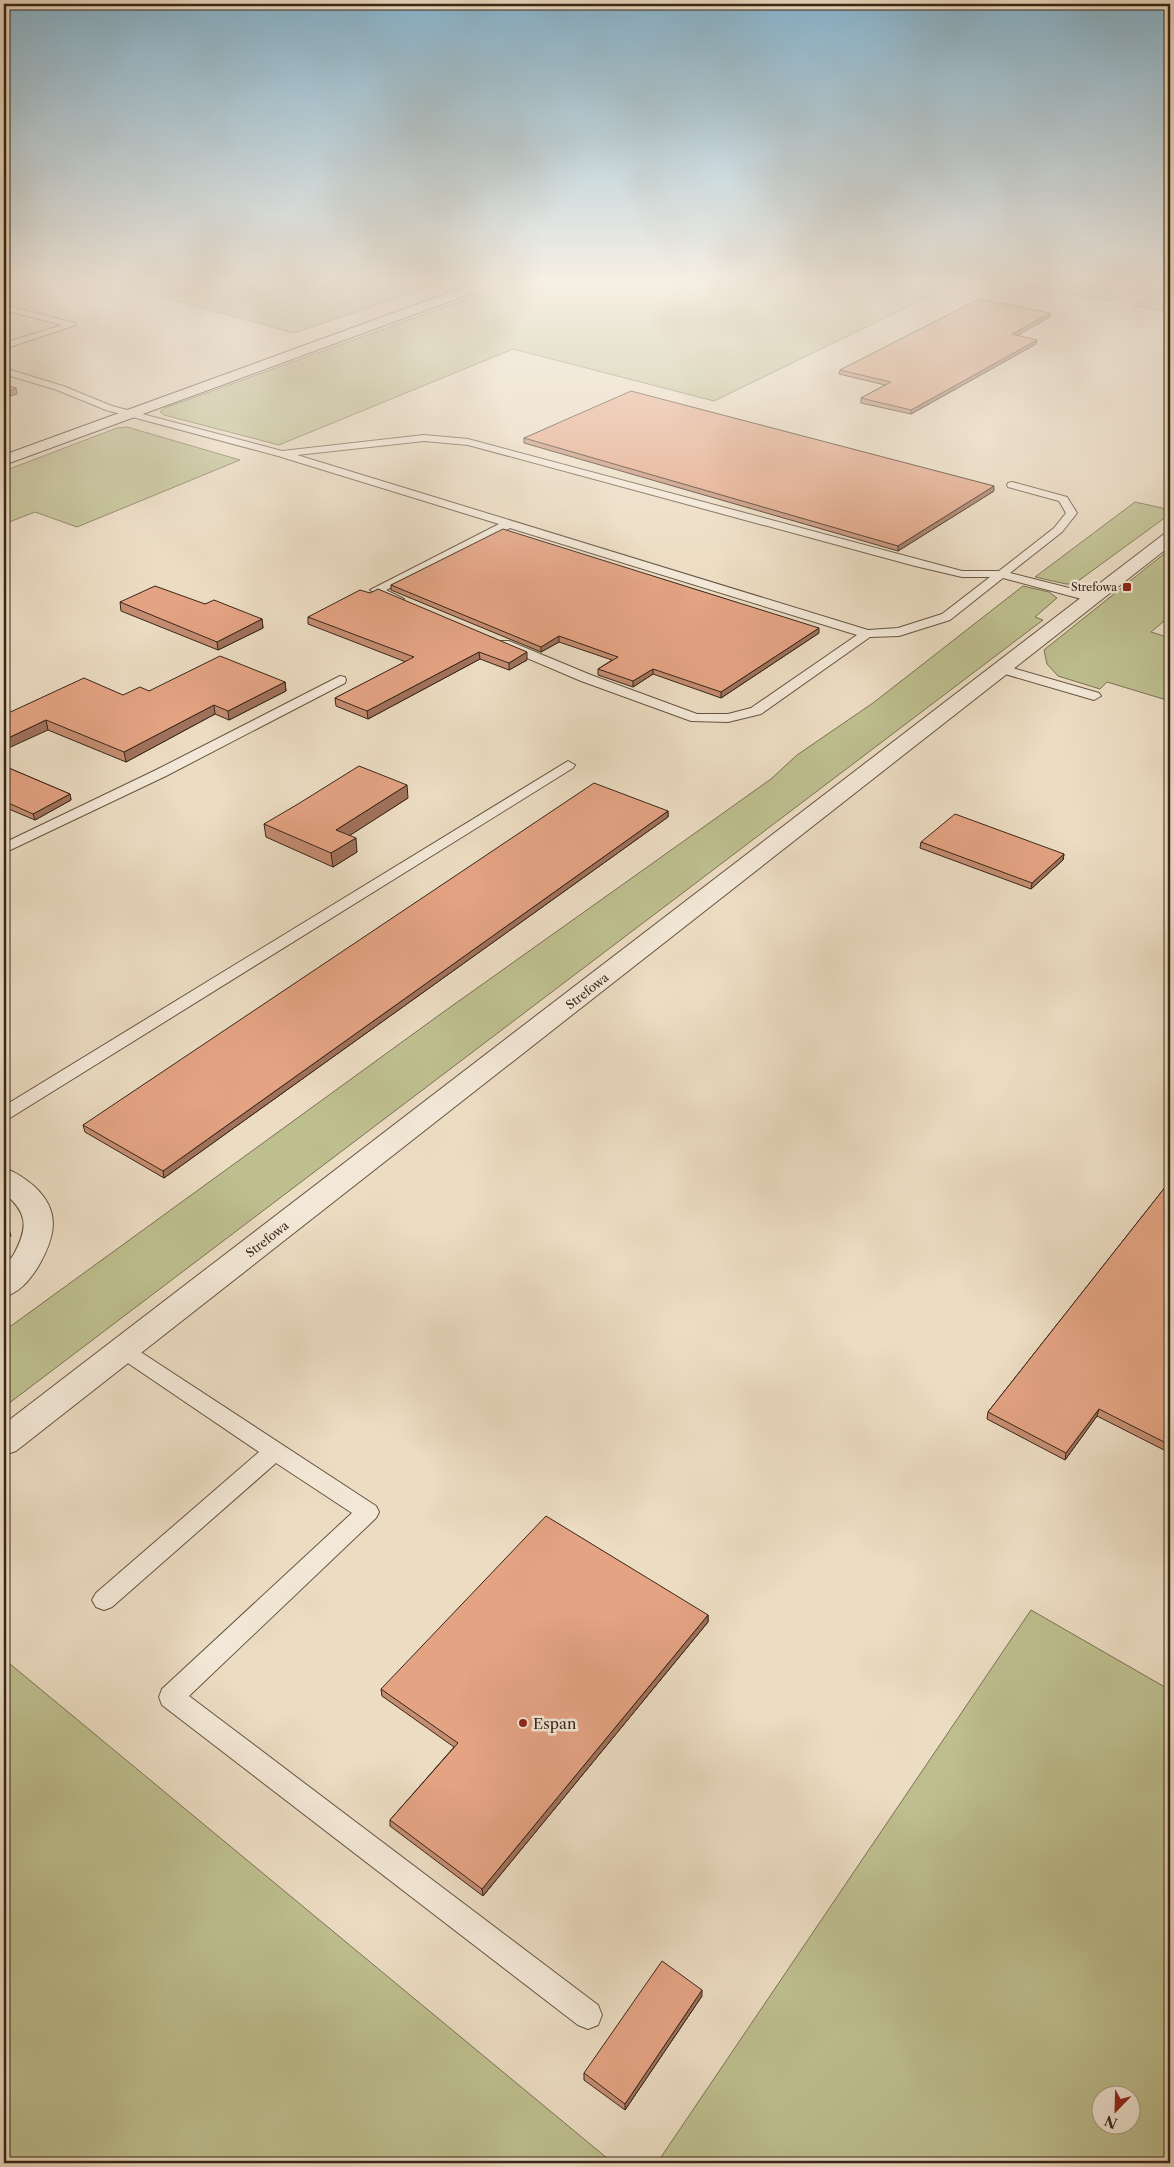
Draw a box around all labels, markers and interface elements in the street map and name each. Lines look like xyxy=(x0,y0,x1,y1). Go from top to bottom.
place label: Strefowa xyxy=(1071,580,1117,594)
marker: Strefowa xyxy=(1121,581,1133,593)
street label: Strefowa xyxy=(563,969,612,1012)
street label: Strefowa xyxy=(243,1217,292,1260)
place label: Espan xyxy=(533,1714,577,1733)
marker: Espan xyxy=(517,1717,529,1729)
north arrow xyxy=(1092,2084,1142,2134)
text: N xyxy=(1102,2111,1120,2133)

